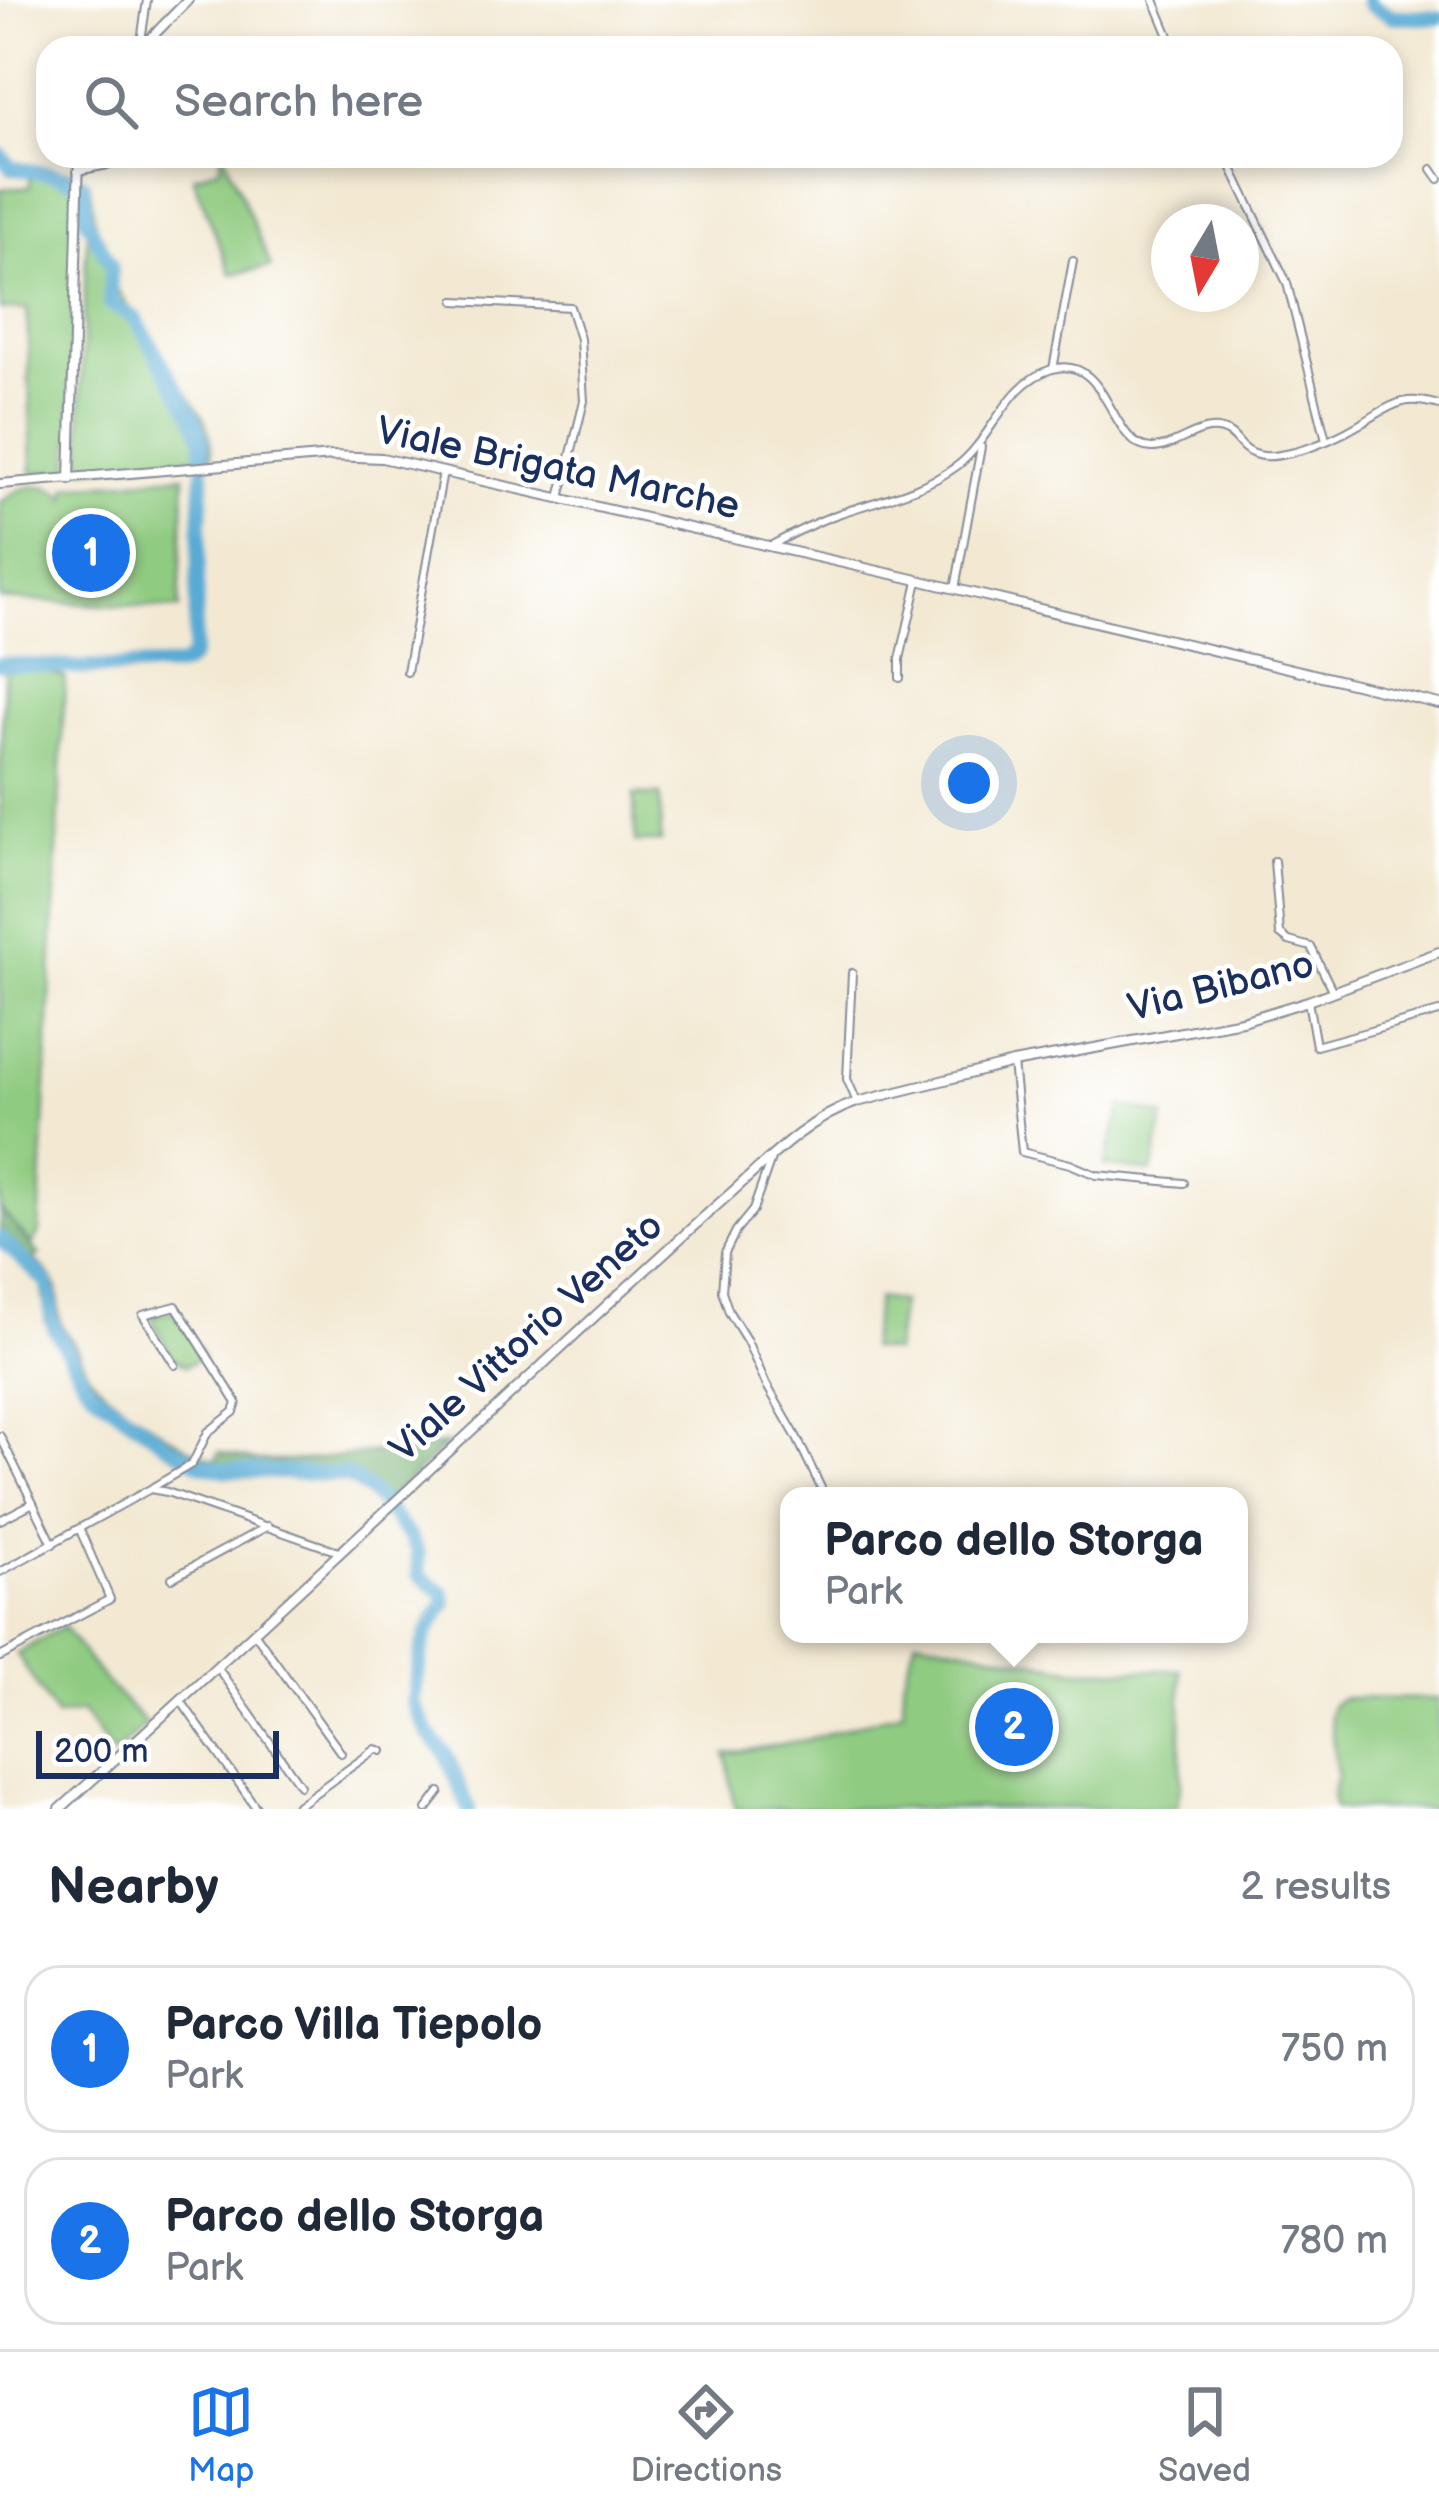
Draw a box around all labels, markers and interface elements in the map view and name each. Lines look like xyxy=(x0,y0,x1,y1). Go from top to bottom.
search box xyxy=(36,36,1403,168)
icon: search xyxy=(78,69,144,135)
text: Search here xyxy=(174,75,423,130)
north arrow xyxy=(1151,204,1259,312)
street label: Viale Brigata Marche xyxy=(372,408,744,530)
pin: 1 xyxy=(52,508,130,598)
your location xyxy=(939,753,999,813)
street label: Via Bibano xyxy=(1123,941,1319,1033)
street label: Viale Vittorio Veneto xyxy=(381,1203,673,1473)
popup xyxy=(780,1487,1248,1643)
text: Parco dello Storga xyxy=(824,1514,1204,1569)
text: Park xyxy=(824,1569,903,1616)
pin: 2 xyxy=(975,1682,1053,1772)
scale bar xyxy=(36,1725,279,1778)
text: 200 m xyxy=(54,1732,148,1772)
text: Nearby xyxy=(48,1857,219,1918)
text: 2 results xyxy=(1240,1864,1391,1911)
text: Parco Villa Tiepolo xyxy=(165,1998,542,2053)
text: 1 xyxy=(82,2026,98,2073)
text: 750 m xyxy=(1281,2026,1388,2073)
text: Park xyxy=(165,2053,243,2100)
text: Parco dello Storga xyxy=(165,2190,544,2245)
text: 2 xyxy=(78,2218,102,2265)
text: 780 m xyxy=(1280,2218,1388,2265)
text: Park xyxy=(165,2245,243,2292)
tab: Map xyxy=(188,2379,254,2491)
tab: Directions xyxy=(631,2379,782,2491)
tab: Saved xyxy=(1158,2379,1251,2491)

